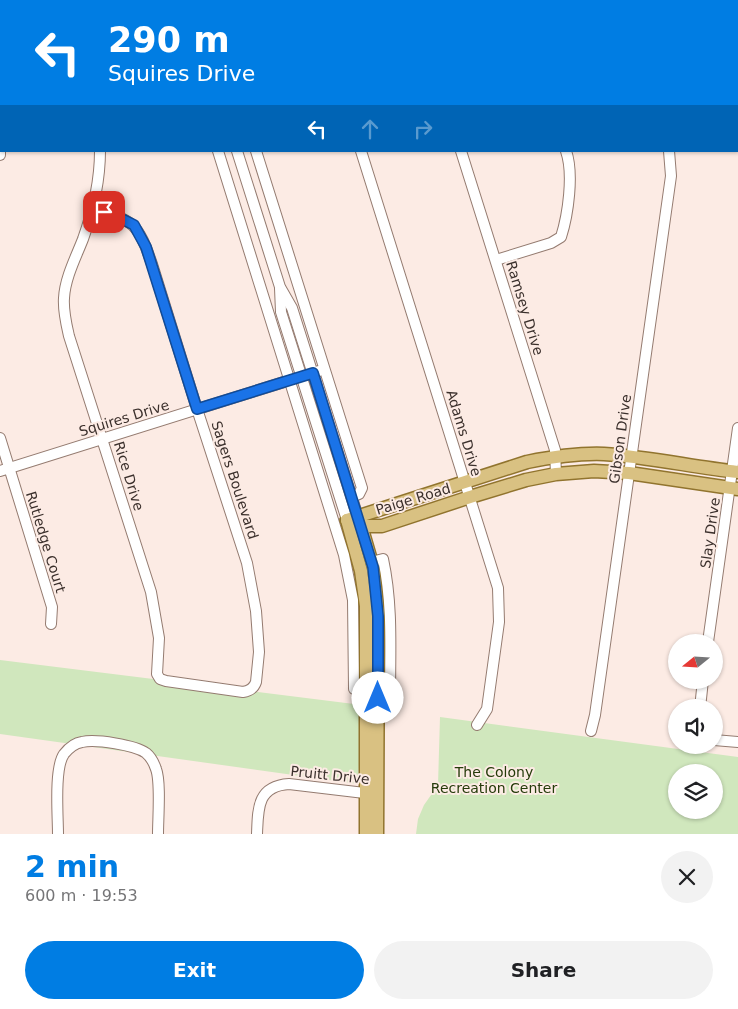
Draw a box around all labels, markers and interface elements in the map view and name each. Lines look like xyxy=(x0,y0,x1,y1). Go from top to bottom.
icon: left xyxy=(25,20,90,85)
text: 290 m xyxy=(108,20,230,60)
text: Squires Drive xyxy=(108,61,255,86)
icon: left xyxy=(303,115,331,143)
icon: ahead xyxy=(356,115,384,143)
icon: right xyxy=(409,115,437,143)
pin xyxy=(83,191,125,233)
icon: arrive xyxy=(90,198,118,226)
street label: Ramsey Drive xyxy=(503,259,547,357)
street label: Adams Drive xyxy=(443,388,485,478)
street label: Gibson Drive xyxy=(606,393,634,485)
street label: Squires Drive xyxy=(77,397,171,439)
street label: Sagers Boulevard xyxy=(208,419,262,541)
street label: Rice Drive xyxy=(111,439,147,513)
street label: Paige Road xyxy=(374,480,452,518)
street label: Rutledge Court xyxy=(23,489,69,595)
street label: Slay Drive xyxy=(697,497,723,569)
north arrow xyxy=(668,634,722,689)
map controls xyxy=(668,634,723,819)
position arrow xyxy=(351,671,403,723)
button: sound xyxy=(668,699,723,754)
street label: Pruitt Drive xyxy=(290,763,370,787)
park label: The Colony Recreation Center xyxy=(431,764,557,796)
button: layers xyxy=(668,764,723,819)
text: 2 min xyxy=(25,849,119,884)
button: close xyxy=(661,851,713,903)
text: 600 m · 19:53 xyxy=(25,886,138,905)
button: Exit xyxy=(25,941,364,999)
button: Share xyxy=(374,941,713,999)

